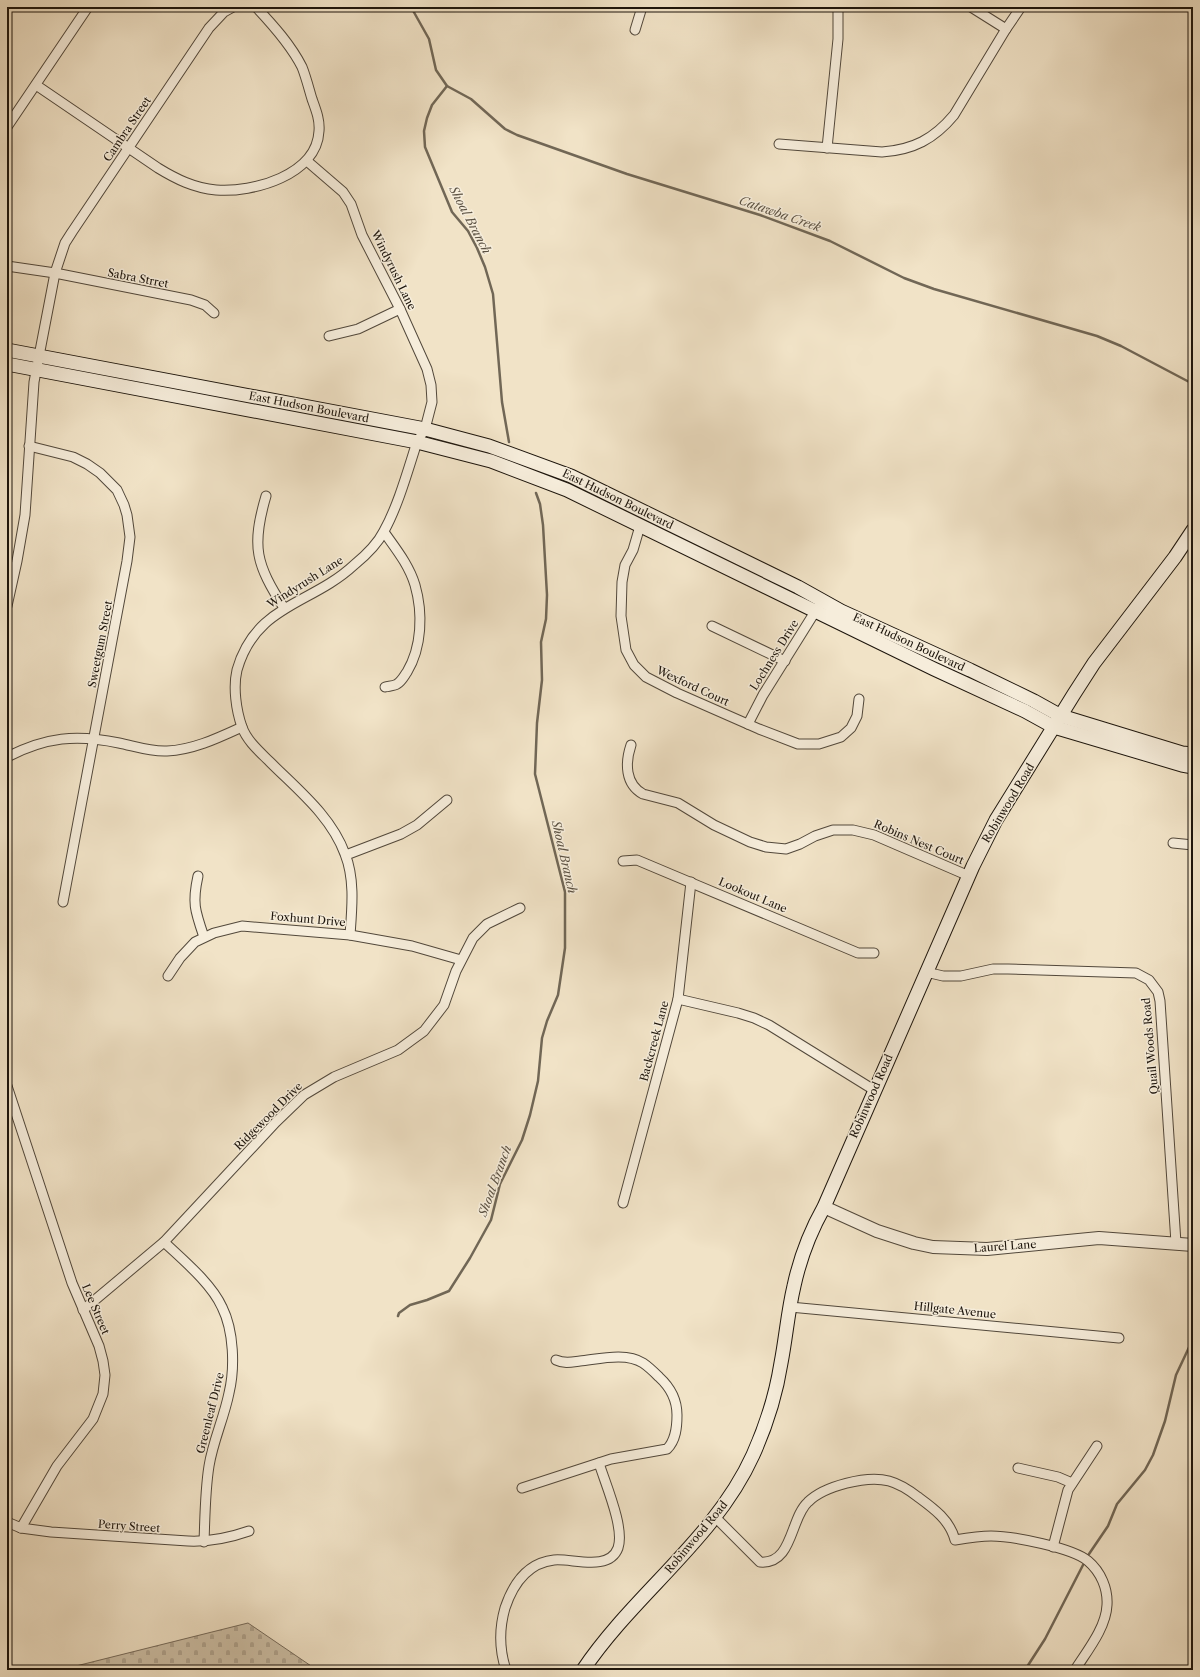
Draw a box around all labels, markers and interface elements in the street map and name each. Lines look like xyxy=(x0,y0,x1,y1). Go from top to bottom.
street label: Cambra Street xyxy=(100,94,154,164)
water label: Shoal Branch xyxy=(446,183,495,256)
water label: Catawba Creek xyxy=(737,193,824,235)
street label: Windyrush Lane xyxy=(368,227,419,312)
street label: Sabra Strret xyxy=(106,265,170,291)
street label: East Hudson Boulevard xyxy=(248,388,371,426)
street label: East Hudson Boulevard xyxy=(560,466,676,532)
street label: Windyrush Lane xyxy=(264,553,346,612)
street label: Sweetgum Street xyxy=(85,599,115,689)
street label: East Hudson Boulevard xyxy=(851,610,968,674)
street label: Lochness Drive xyxy=(747,617,801,693)
street label: Wexford Court xyxy=(654,663,732,709)
street label: Robinwood Road xyxy=(979,760,1037,845)
street label: Robins Nest Court xyxy=(872,817,966,867)
water label: Shoal Branch xyxy=(549,818,580,895)
street label: Lookout Lane xyxy=(717,874,789,916)
street label: Foxhunt Drive xyxy=(270,909,346,929)
street label: Quail Woods Road xyxy=(1139,997,1161,1095)
street label: Backcreek Lane xyxy=(637,999,671,1083)
street label: Robinwood Road xyxy=(846,1052,896,1140)
street label: Ridgewood Drive xyxy=(231,1079,305,1153)
water label: Shoal Branch xyxy=(474,1143,514,1219)
street label: Laurel Lane xyxy=(973,1237,1037,1255)
street label: Lee Street xyxy=(79,1282,113,1337)
street label: Hillgate Avenue xyxy=(913,1299,997,1321)
street label: Greenleaf Drive xyxy=(193,1371,227,1455)
street label: Robinwood Road xyxy=(662,1498,731,1576)
street label: Perry Street xyxy=(97,1517,161,1535)

